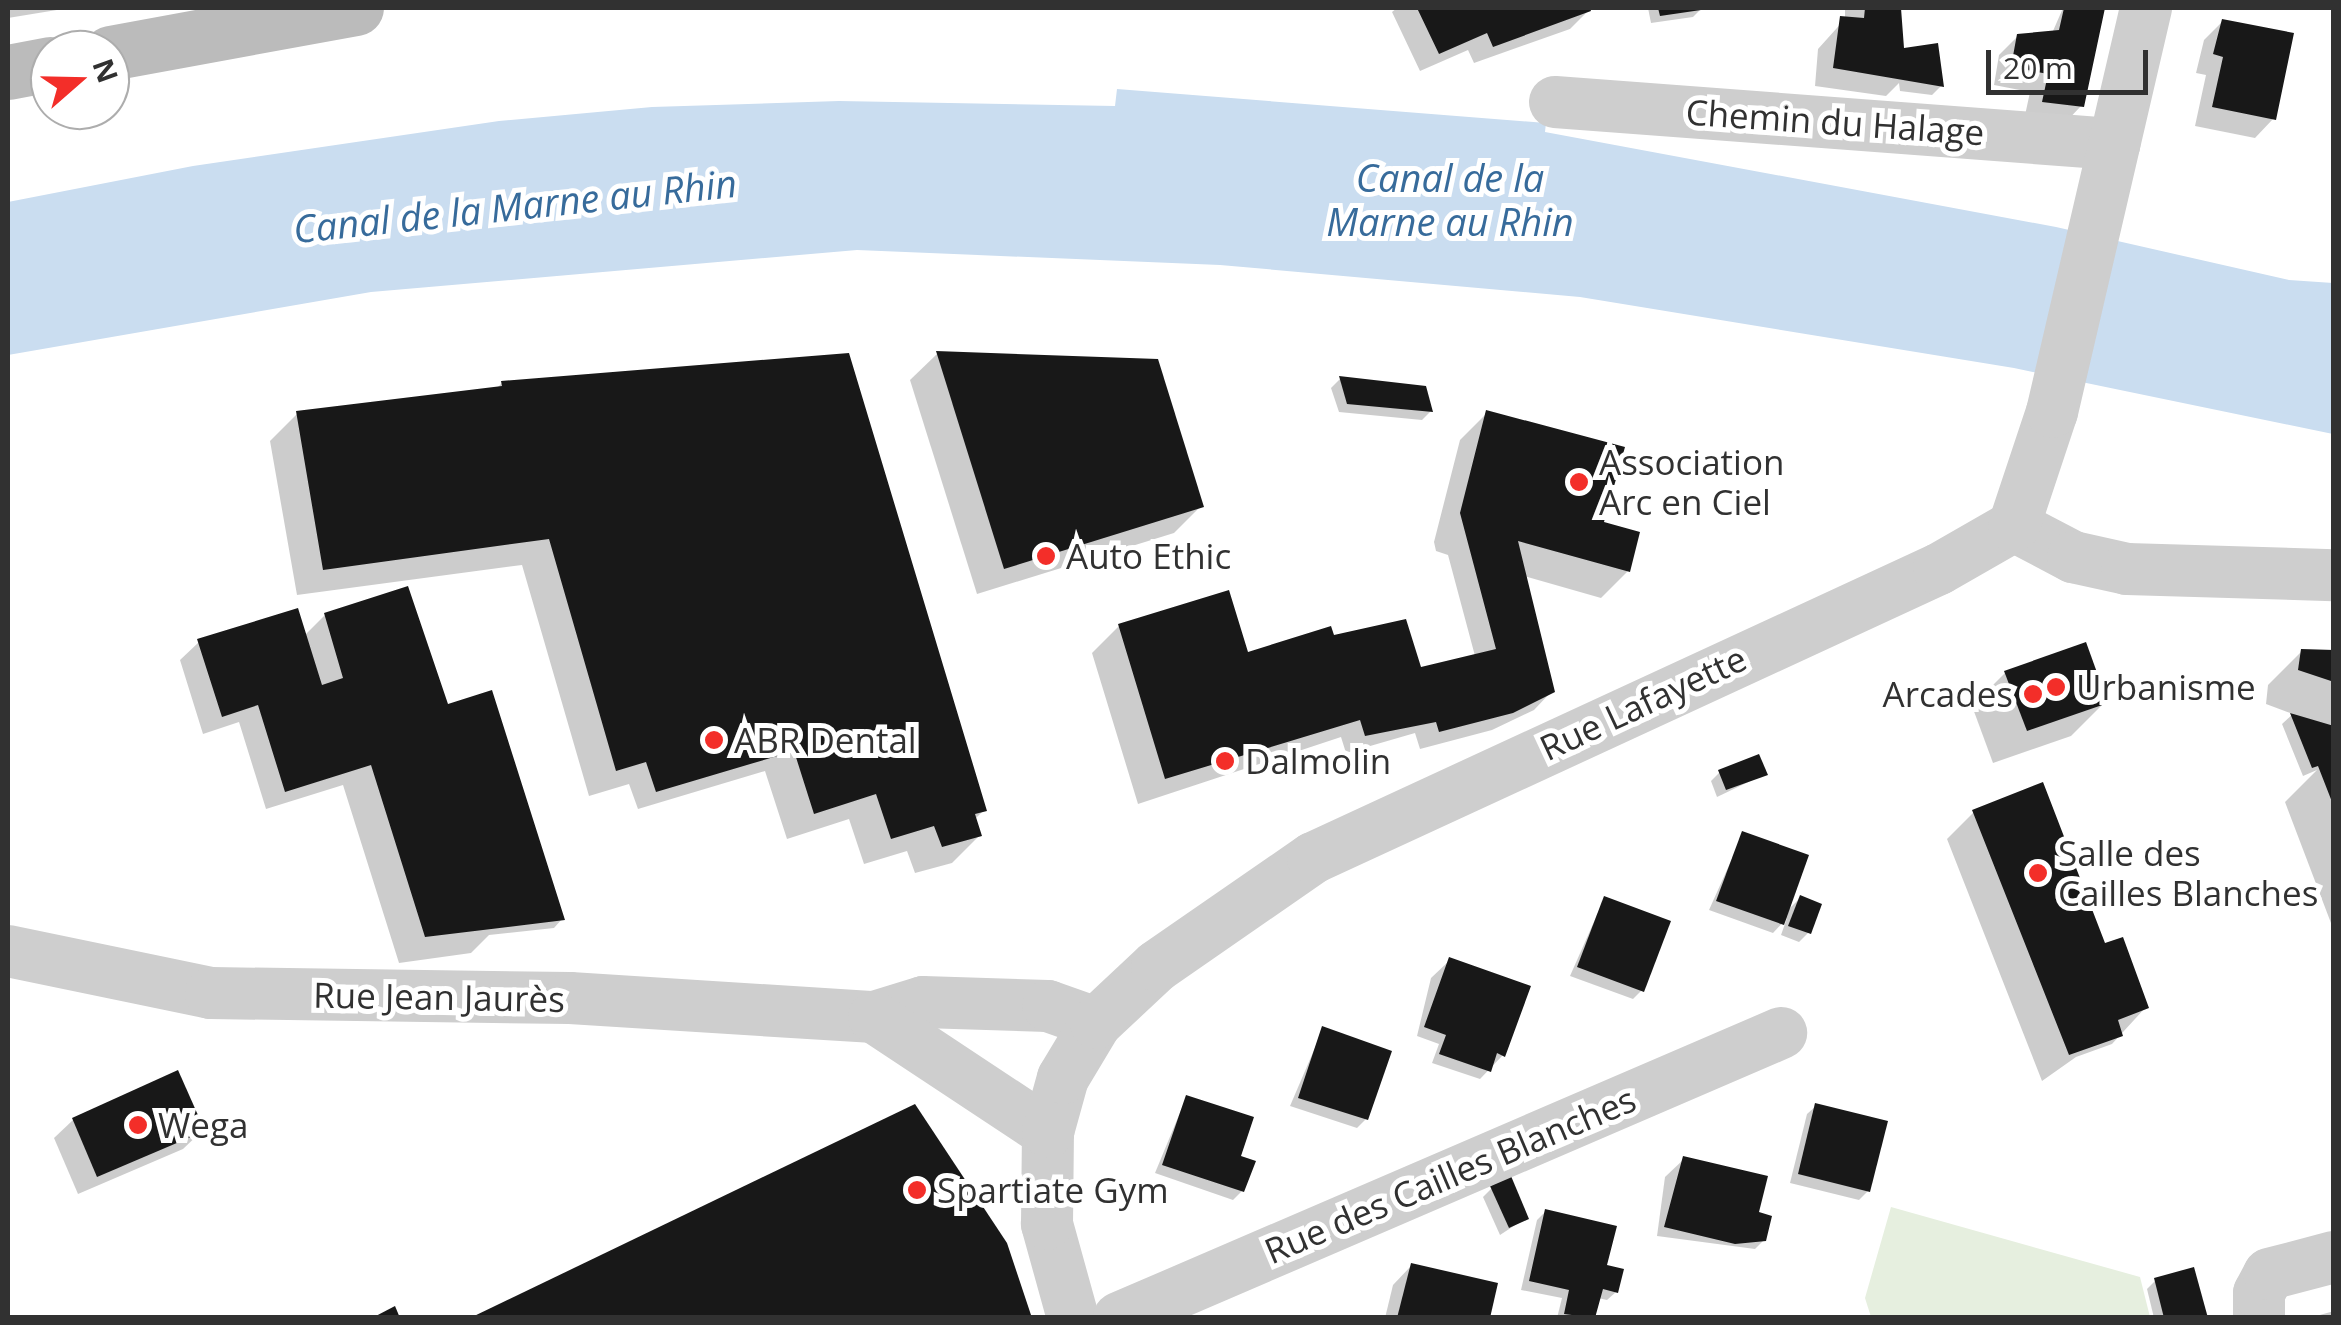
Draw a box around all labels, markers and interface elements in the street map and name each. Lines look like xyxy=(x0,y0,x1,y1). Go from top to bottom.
north arrow xyxy=(30,30,130,130)
scale bar xyxy=(1991,30,2154,92)
text: 20 m xyxy=(2003,47,2073,88)
text: N xyxy=(85,53,128,88)
street label: Chemin du Halage xyxy=(1684,91,1986,153)
water label: Canal de la Marne au Rhin xyxy=(1326,155,1574,244)
water label: Canal de la Marne au Rhin xyxy=(291,160,739,252)
place label: Association Arc en Ciel xyxy=(1599,441,1784,523)
marker: Association Arc en Ciel xyxy=(1568,471,1590,493)
place label: Auto Ethic xyxy=(1066,535,1231,577)
marker: Auto Ethic xyxy=(1035,545,1057,567)
street label: Rue Lafayette xyxy=(1533,637,1753,769)
place label: Urbanisme xyxy=(2076,666,2256,708)
place label: Arcades xyxy=(1883,673,2013,715)
marker: Urbanisme xyxy=(2045,676,2067,698)
marker: Arcades xyxy=(2022,683,2044,705)
place label: ABR Dental xyxy=(734,719,917,761)
marker: ABR Dental xyxy=(703,729,725,751)
place label: Dalmolin xyxy=(1245,740,1391,782)
marker: Dalmolin xyxy=(1214,750,1236,772)
place label: Salle des Cailles Blanches xyxy=(2058,832,2318,914)
marker: Salle des Cailles Blanches xyxy=(2027,862,2049,884)
street label: Rue Jean Jaurès xyxy=(313,974,565,1020)
street label: Rue des Cailles Blanches xyxy=(1258,1078,1642,1272)
place label: Wega xyxy=(158,1104,248,1146)
marker: Wega xyxy=(127,1114,149,1136)
place label: Spartiate Gym xyxy=(937,1169,1169,1211)
marker: Spartiate Gym xyxy=(906,1179,928,1201)

